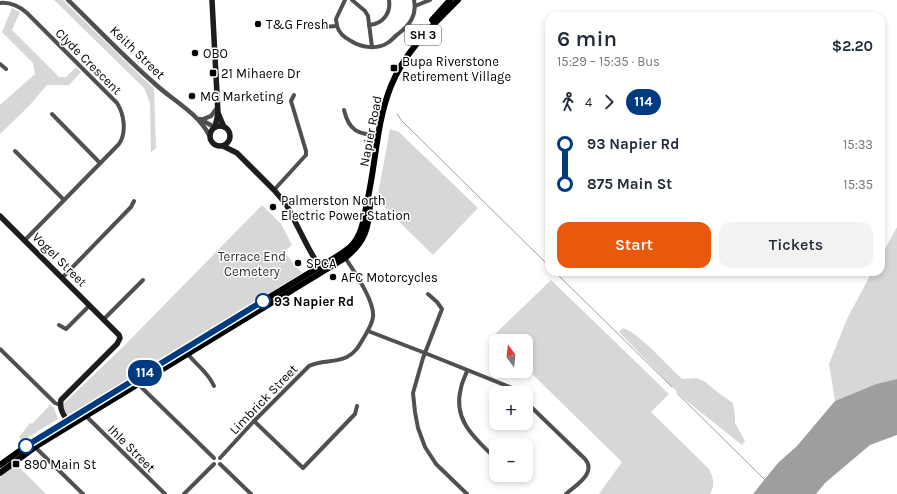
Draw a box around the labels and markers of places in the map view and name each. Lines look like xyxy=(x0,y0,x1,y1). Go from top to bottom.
place label: T&G Fresh xyxy=(266,17,329,32)
marker: T&G Fresh xyxy=(253,19,263,29)
place label: OBO xyxy=(203,46,228,61)
marker: OBO xyxy=(190,48,200,58)
place label: Bupa Riverstone Retirement Village xyxy=(402,54,511,84)
marker: Bupa Riverstone Retirement Village xyxy=(389,63,399,73)
place label: 21 Mihaere Dr xyxy=(221,66,301,81)
marker: 21 Mihaere Dr xyxy=(208,68,218,78)
place label: MG Marketing xyxy=(200,89,284,104)
marker: MG Marketing xyxy=(187,91,197,101)
place label: Palmerston North Electric Power Station xyxy=(281,193,410,223)
marker: Palmerston North Electric Power Station xyxy=(268,202,278,212)
place label: SPCA xyxy=(306,256,337,271)
marker: SPCA xyxy=(293,258,303,268)
place label: AFC Motorcycles xyxy=(341,270,438,285)
marker: AFC Motorcycles xyxy=(328,272,338,282)
marker: 93 Napier Rd xyxy=(255,293,271,309)
place label: 93 Napier Rd xyxy=(274,294,354,309)
unlabelled marker xyxy=(18,438,34,454)
place label: 890 Main St xyxy=(24,457,96,472)
marker: 890 Main St xyxy=(11,459,21,469)

